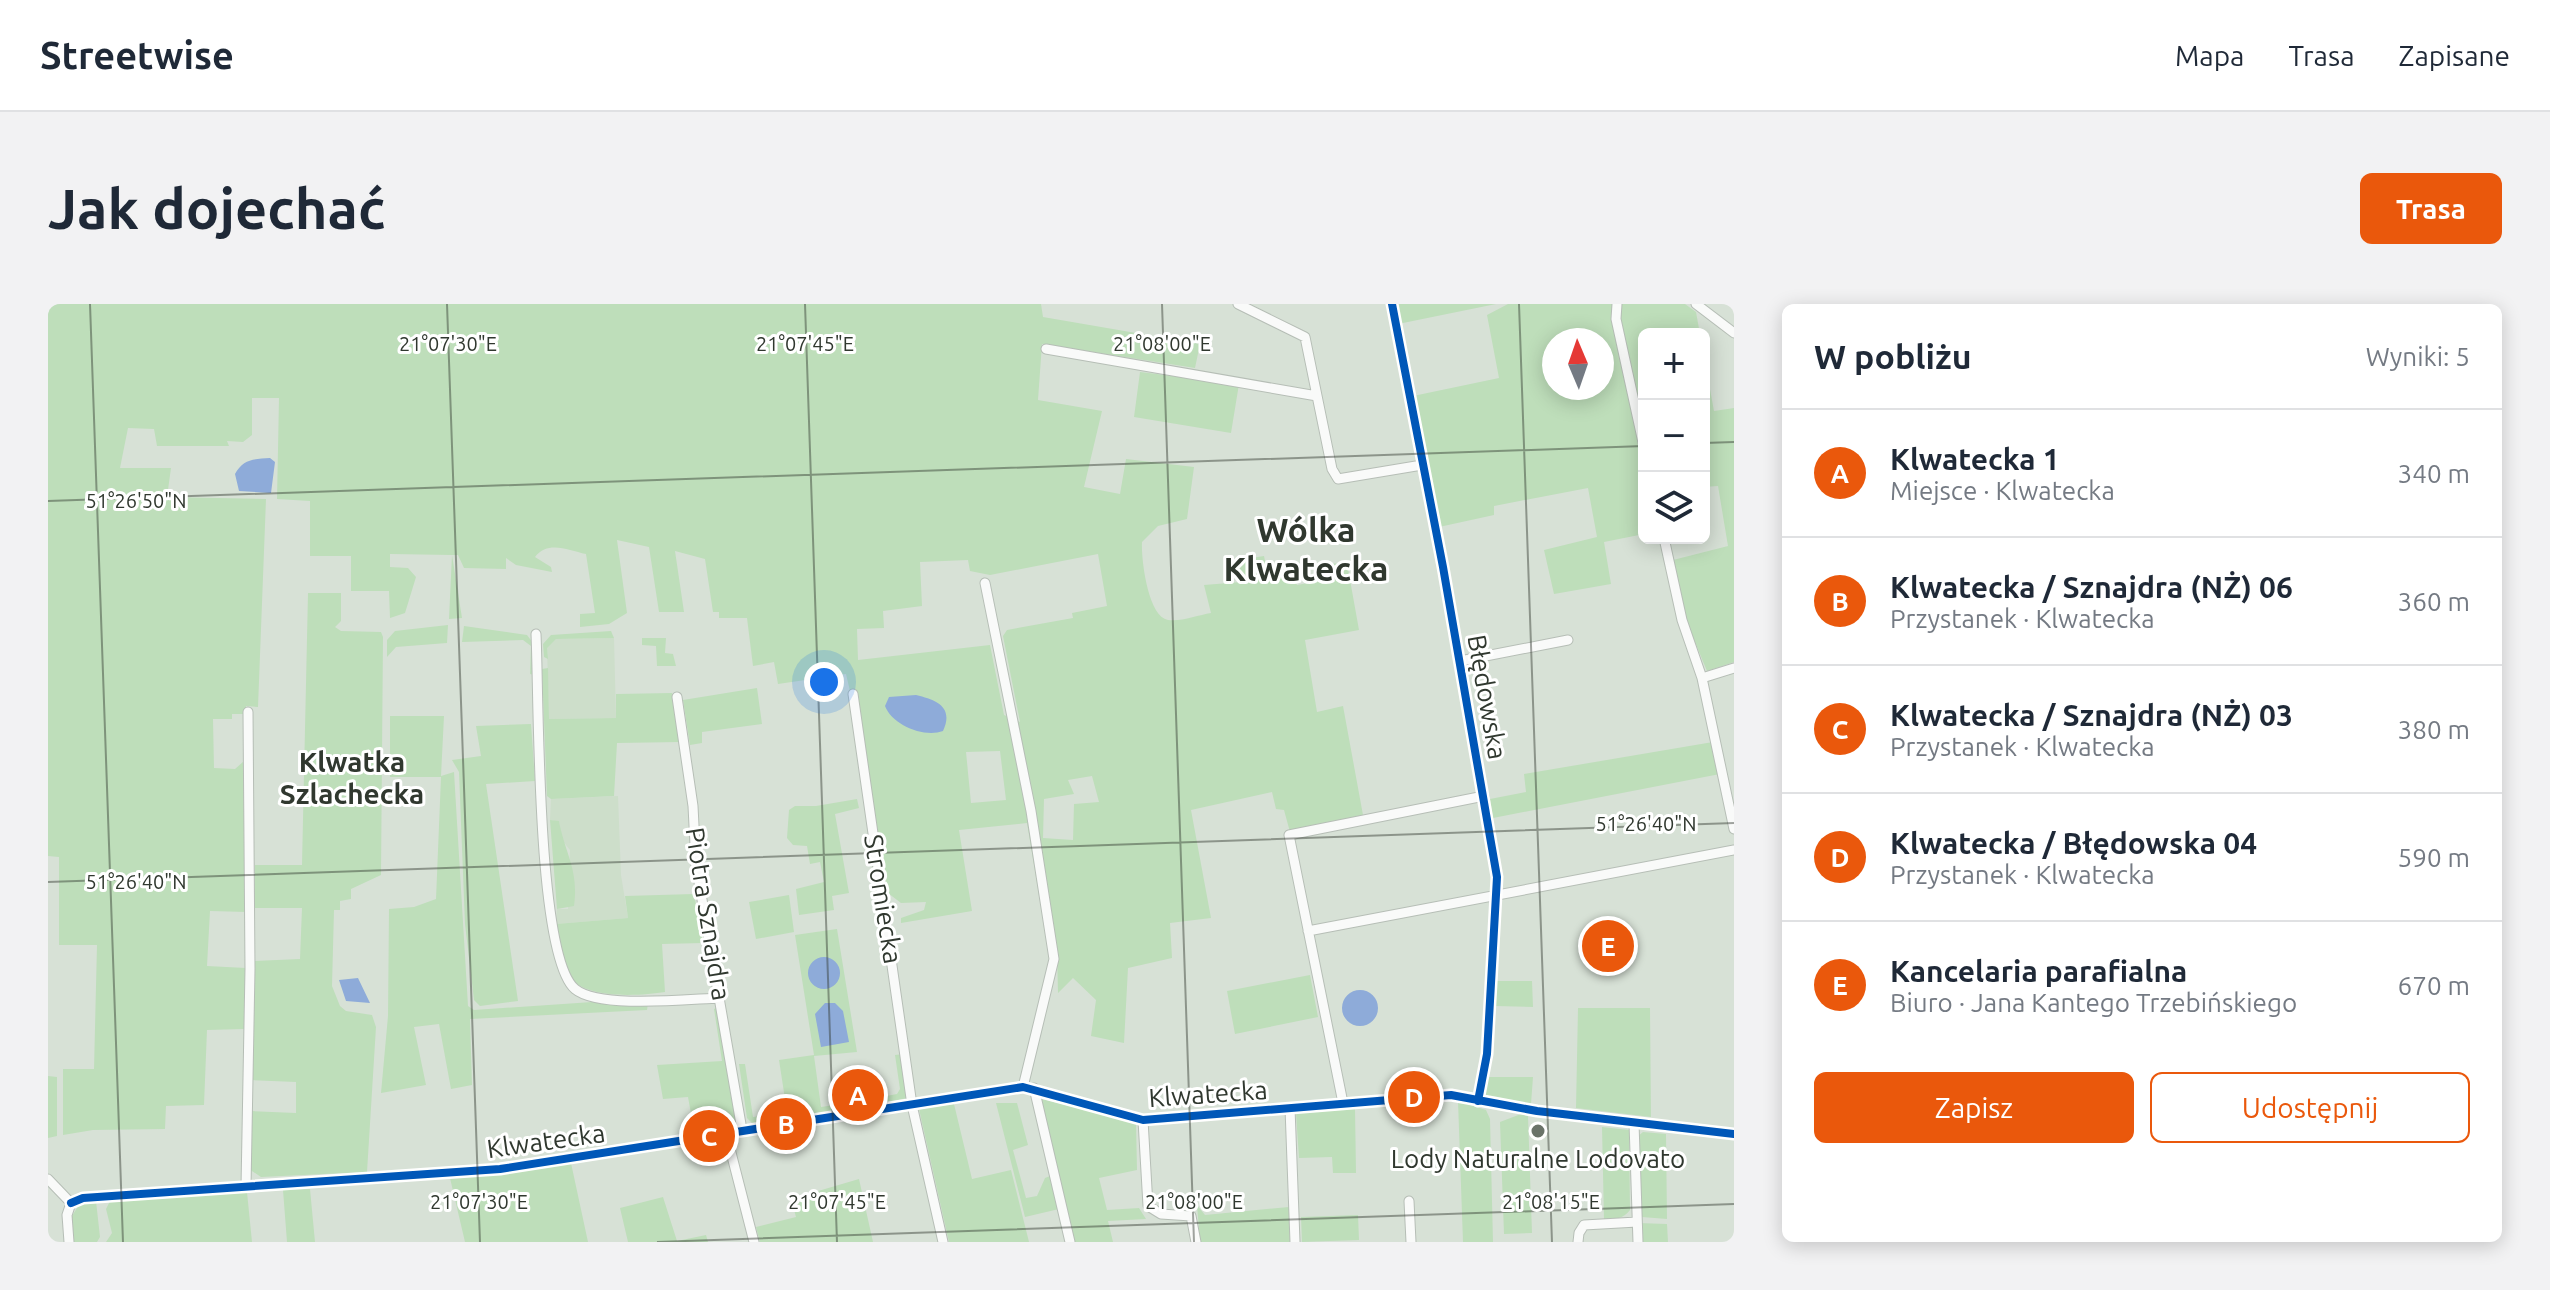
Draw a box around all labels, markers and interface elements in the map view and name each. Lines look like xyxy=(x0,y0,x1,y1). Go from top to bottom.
text: Streetwise xyxy=(40,34,234,76)
text: Mapa xyxy=(2175,40,2244,71)
text: Trasa xyxy=(2288,40,2355,71)
text: Zapisane xyxy=(2399,40,2510,71)
button: Trasa xyxy=(2360,173,2502,244)
text: Jak dojechać xyxy=(48,177,385,240)
north arrow xyxy=(1542,328,1614,400)
map controls xyxy=(1638,328,1710,544)
button: + xyxy=(1638,328,1710,400)
text: 21°07'30"E xyxy=(399,332,497,355)
text: 21°07'45"E xyxy=(756,332,854,355)
text: 21°08'00"E xyxy=(1113,332,1211,355)
text: W pobliżu xyxy=(1814,337,1972,375)
text: Wyniki: 5 xyxy=(2366,342,2470,371)
button: − xyxy=(1638,400,1710,472)
text: Klwatecka 1 xyxy=(1890,442,2060,476)
text: A xyxy=(1831,459,1849,488)
text: 340 m xyxy=(2398,459,2470,488)
button: layers xyxy=(1638,472,1710,544)
text: Miejsce · Klwatecka xyxy=(1890,476,2115,505)
text: 51°26'50"N xyxy=(85,489,187,512)
district label: Wólka Klwatecka xyxy=(1223,510,1389,587)
text: Klwatecka / Sznajdra (NŻ) 06 xyxy=(1890,570,2293,604)
text: B xyxy=(1831,587,1849,616)
text: 360 m xyxy=(2398,587,2470,616)
text: Przystanek · Klwatecka xyxy=(1890,604,2155,633)
street label: Błędowska xyxy=(1462,632,1513,762)
your location xyxy=(804,662,844,702)
text: Klwatecka / Sznajdra (NŻ) 03 xyxy=(1890,698,2293,732)
text: C xyxy=(1832,715,1848,744)
text: 380 m xyxy=(2398,715,2470,744)
text: Przystanek · Klwatecka xyxy=(1890,732,2155,761)
district label: Klwatka Szlachecka xyxy=(280,746,424,809)
text: 51°26'40"N xyxy=(1595,812,1697,835)
street label: Piotra Sznajdra xyxy=(680,825,737,1003)
text: Klwatecka / Błędowska 04 xyxy=(1890,826,2257,860)
street label: Stromiecka xyxy=(859,832,908,966)
text: D xyxy=(1831,843,1849,872)
text: 590 m xyxy=(2398,843,2470,872)
text: Przystanek · Klwatecka xyxy=(1890,860,2155,889)
text: 51°26'40"N xyxy=(85,870,187,893)
pin: E xyxy=(1582,916,1634,976)
text: Kancelaria parafialna xyxy=(1890,954,2187,988)
text: E xyxy=(1832,971,1848,1000)
text: 670 m xyxy=(2398,971,2470,1000)
text: Biuro · Jana Kantego Trzebińskiego xyxy=(1890,988,2297,1017)
pin: A xyxy=(832,1065,884,1125)
pin: D xyxy=(1388,1067,1440,1127)
button: Zapisz xyxy=(1814,1072,2134,1143)
button: Udostępnij xyxy=(2150,1072,2470,1143)
street label: Klwatecka xyxy=(1147,1075,1268,1112)
pin: B xyxy=(760,1094,812,1154)
pin: C xyxy=(683,1106,735,1166)
street label: Klwatecka xyxy=(485,1118,607,1163)
marker: Lody Naturalne Lodovato xyxy=(1529,1122,1547,1140)
place label: Lody Naturalne Lodovato xyxy=(1391,1144,1685,1173)
text: 21°07'30"E xyxy=(430,1190,528,1213)
text: 21°07'45"E xyxy=(788,1190,886,1213)
text: 21°08'00"E xyxy=(1145,1190,1243,1213)
text: 21°08'15"E xyxy=(1502,1190,1600,1213)

